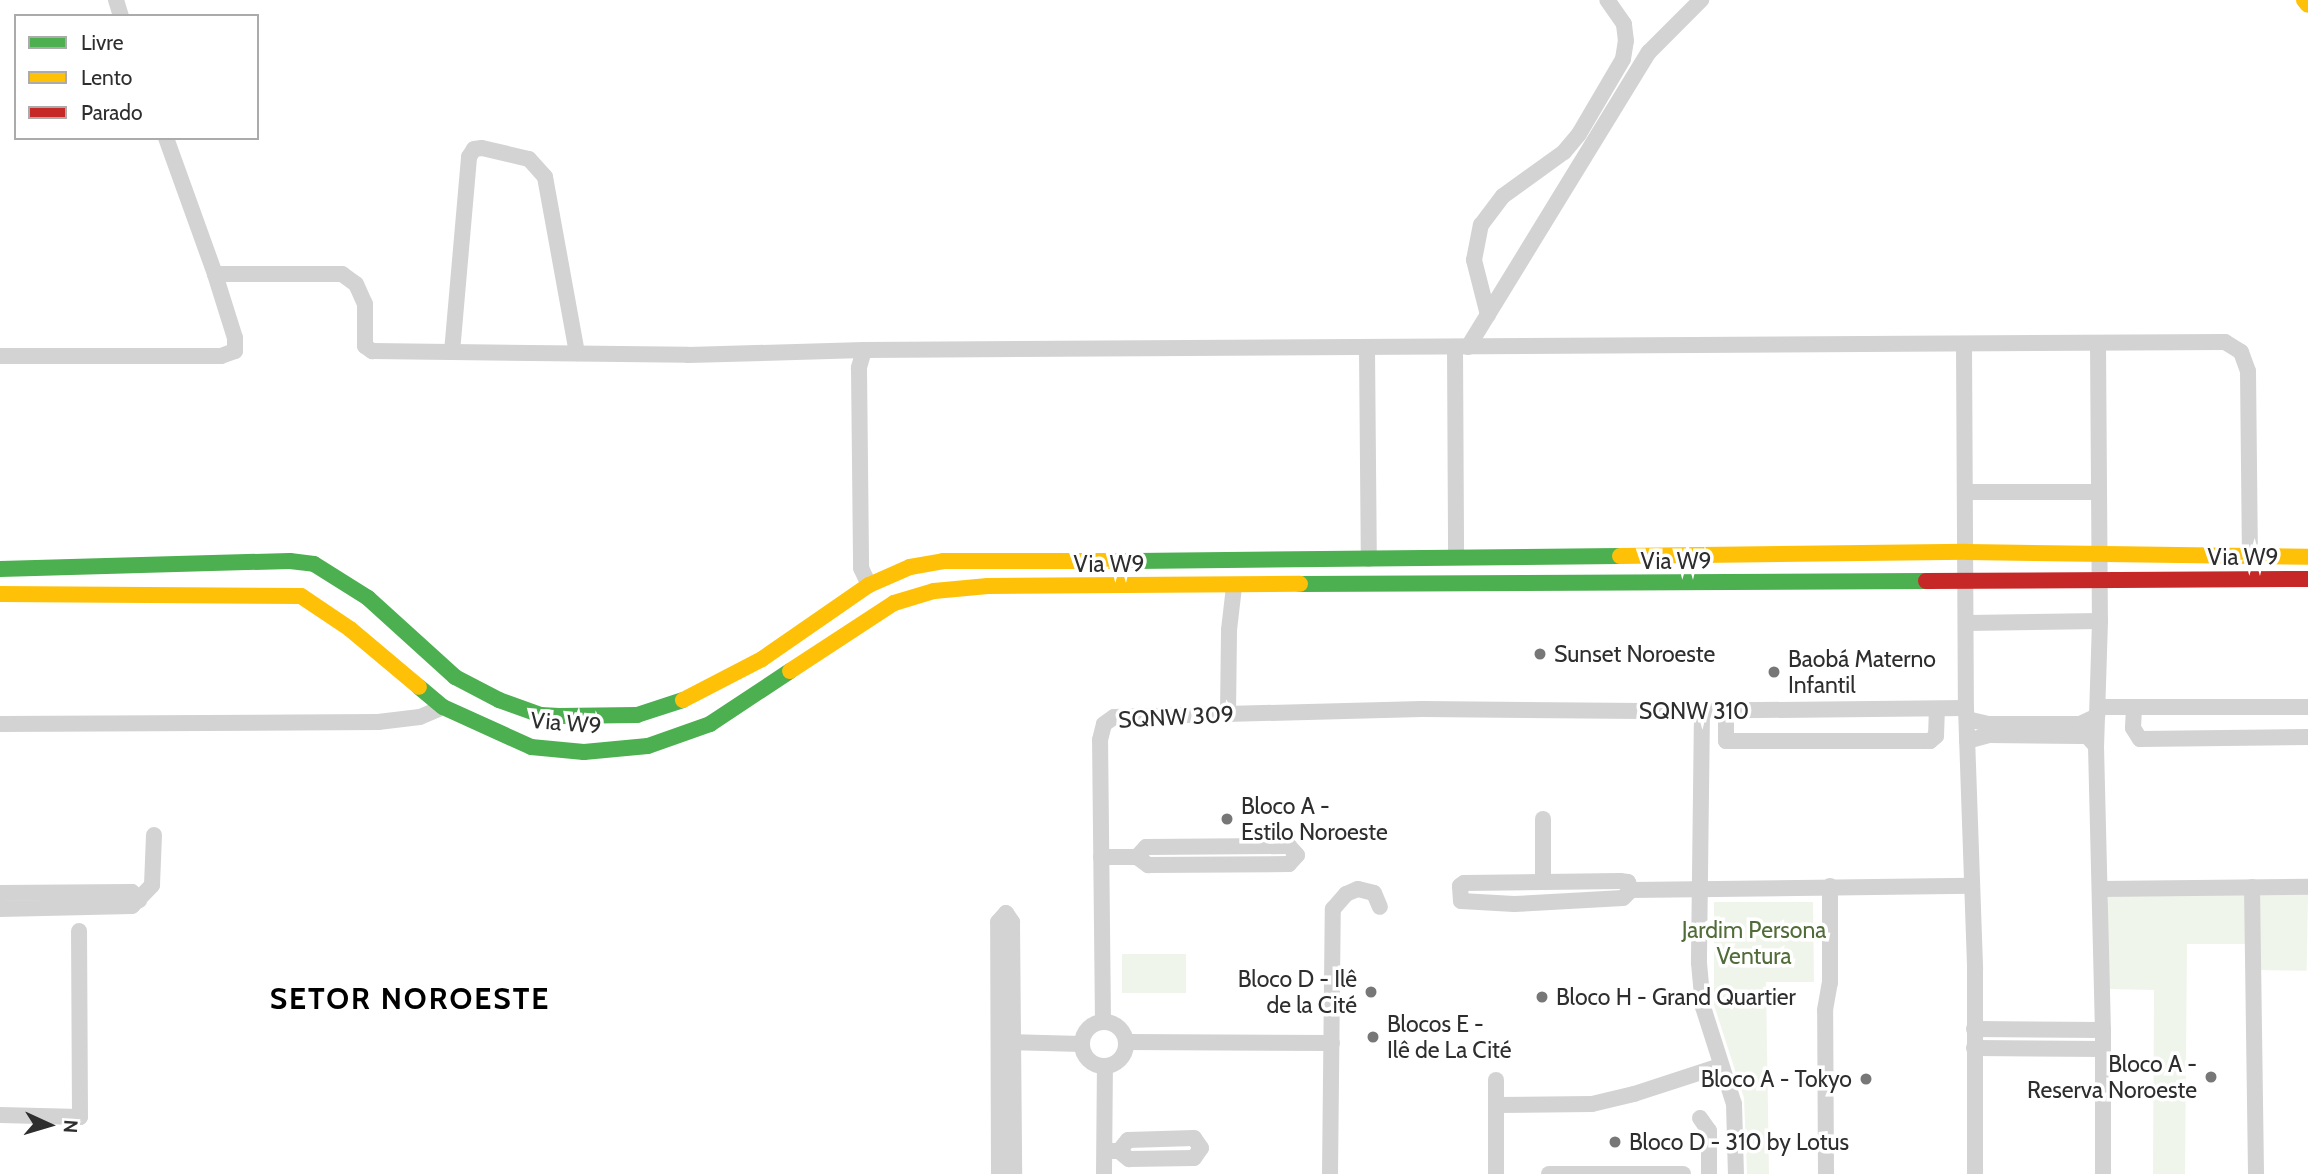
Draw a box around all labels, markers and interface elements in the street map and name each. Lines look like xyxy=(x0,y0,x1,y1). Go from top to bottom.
legend xyxy=(14,14,259,140)
text: Livre xyxy=(81,30,123,55)
text: Lento xyxy=(81,65,132,90)
text: Parado xyxy=(81,100,143,125)
street label: Via W9 xyxy=(2208,543,2278,571)
street label: Via W9 xyxy=(1641,547,1711,575)
street label: Via W9 xyxy=(1074,550,1144,578)
place label: Sunset Noroeste xyxy=(1554,640,1715,668)
place label: Baobá Materno Infantil xyxy=(1788,645,1936,699)
marker: Sunset Noroeste xyxy=(1532,646,1548,662)
marker: Baobá Materno Infantil xyxy=(1766,664,1782,680)
street label: SQNW 310 xyxy=(1639,697,1749,725)
street label: SQNW 309 xyxy=(1117,700,1235,734)
street label: Via W9 xyxy=(529,706,603,740)
place label: Bloco A - Estilo Noroeste xyxy=(1241,792,1388,846)
marker: Bloco A - Estilo Noroeste xyxy=(1219,811,1235,827)
park label: Jardim Persona Ventura xyxy=(1682,916,1826,970)
place label: Bloco D - Ilê de la Cité xyxy=(1238,965,1357,1019)
district label: SETOR NOROESTE xyxy=(271,981,549,1017)
place label: Bloco H - Grand Quartier xyxy=(1556,983,1796,1011)
marker: Bloco D - Ilê de la Cité xyxy=(1363,984,1379,1000)
marker: Bloco H - Grand Quartier xyxy=(1534,989,1550,1005)
place label: Blocos E - Ilê de La Cité xyxy=(1387,1010,1512,1064)
marker: Blocos E - Ilê de La Cité xyxy=(1365,1029,1381,1045)
place label: Bloco A - Reserva Noroeste xyxy=(2027,1050,2197,1104)
place label: Bloco A - Tokyo xyxy=(1701,1065,1852,1093)
marker: Bloco A - Reserva Noroeste xyxy=(2203,1069,2219,1085)
marker: Bloco A - Tokyo xyxy=(1858,1071,1874,1087)
north arrow xyxy=(14,1090,84,1160)
text: N xyxy=(59,1119,82,1134)
place label: Bloco D - 310 by Lotus xyxy=(1629,1128,1849,1156)
marker: Bloco D - 310 by Lotus xyxy=(1607,1134,1623,1150)

